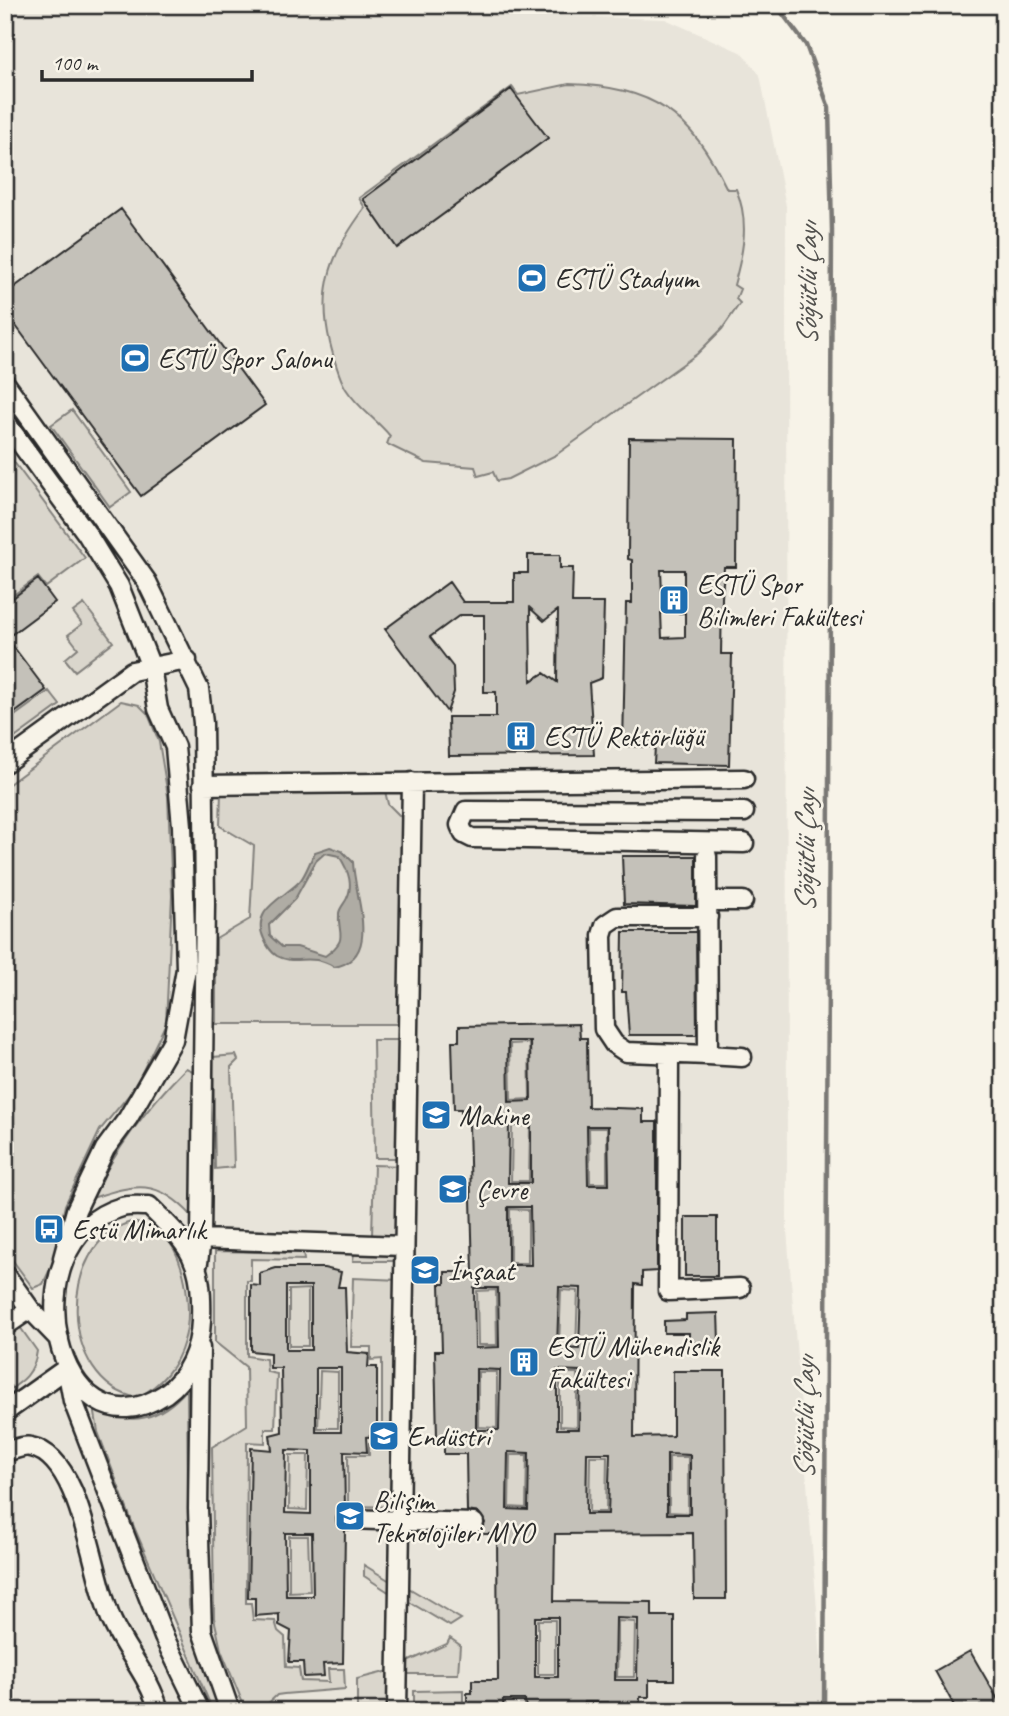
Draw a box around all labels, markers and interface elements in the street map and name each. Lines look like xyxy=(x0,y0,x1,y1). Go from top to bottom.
scale bar xyxy=(42,38,252,82)
text: 100 m xyxy=(52,50,99,76)
water label: Söğütlü Çayı xyxy=(788,219,826,346)
sports icon: ESTÜ Stadyum xyxy=(515,261,549,295)
place label: ESTÜ Stadyum xyxy=(555,261,700,296)
sports icon: ESTÜ Spor Salonu xyxy=(118,341,152,375)
place label: ESTÜ Spor Salonu xyxy=(158,341,333,376)
place label: ESTÜ Spor Bilimleri Fakültesi xyxy=(697,567,866,634)
building icon: ESTÜ Spor Bilimleri Fakültesi xyxy=(657,583,691,617)
building icon: ESTÜ Rektörlüğü xyxy=(504,719,538,753)
place label: ESTÜ Rektörlüğü xyxy=(544,719,707,754)
water label: Söğütlü Çayı xyxy=(786,786,824,913)
school or university icon: Makine xyxy=(419,1098,453,1132)
place label: Makine xyxy=(459,1098,530,1133)
school or university icon: Çevre xyxy=(436,1172,470,1206)
place label: Çevre xyxy=(476,1172,529,1208)
bus stop icon: Estü Mimarlık xyxy=(32,1212,66,1246)
place label: Estü Mimarlık xyxy=(72,1212,208,1247)
school or university icon: İnşaat xyxy=(408,1253,442,1287)
place label: İnşaat xyxy=(448,1253,517,1288)
place label: ESTÜ Mühendislik Fakültesi xyxy=(547,1329,721,1396)
building icon: ESTÜ Mühendislik Fakültesi xyxy=(507,1345,541,1379)
water label: Söğütlü Çayı xyxy=(785,1353,823,1480)
school or university icon: Endüstri xyxy=(367,1419,401,1453)
place label: Endüstri xyxy=(407,1419,494,1454)
place label: Bilişim Teknolojileri MYO xyxy=(373,1483,537,1550)
school or university icon: Bilişim Teknolojileri MYO xyxy=(333,1499,367,1533)

